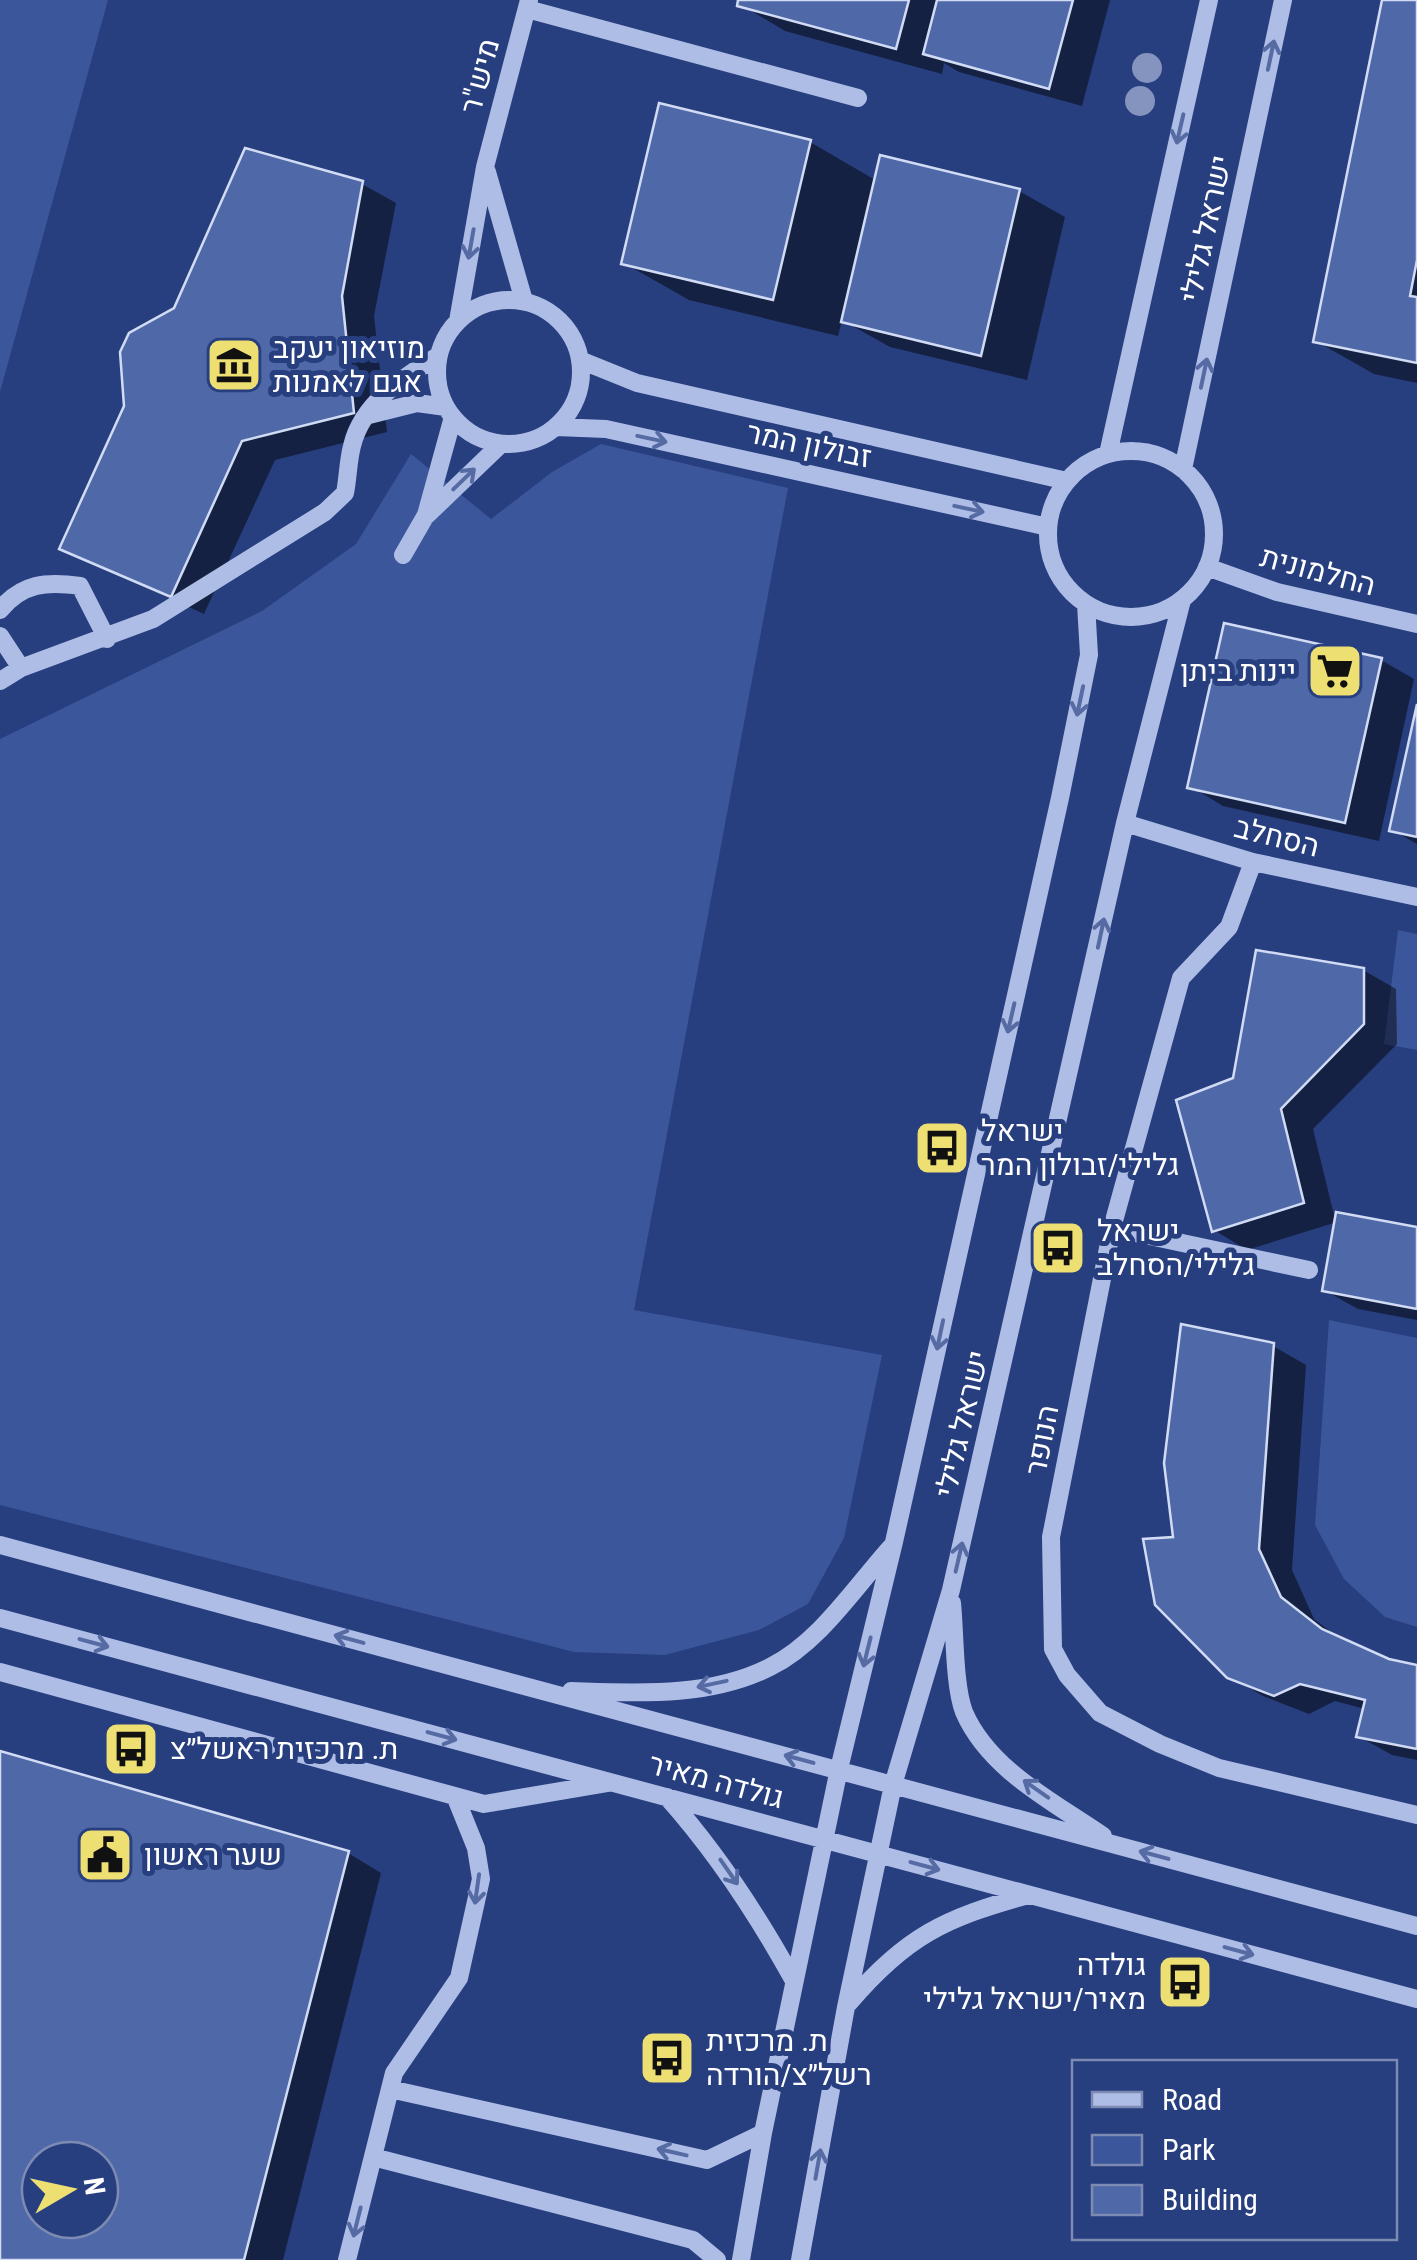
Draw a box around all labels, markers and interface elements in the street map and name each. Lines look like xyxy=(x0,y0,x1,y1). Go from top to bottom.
street label: מיש"ר xyxy=(453,35,506,117)
one-way arrow xyxy=(1263,40,1282,72)
one-way arrow xyxy=(1170,112,1188,144)
street label: ישראל גלילי xyxy=(1173,152,1238,306)
one-way arrow xyxy=(461,227,480,260)
place label: מוזיאון יעקב אגם לאמנות xyxy=(273,330,425,399)
museum icon: מוזיאון יעקב אגם לאמנות xyxy=(204,335,264,395)
one-way arrow xyxy=(1195,358,1214,390)
street label: זבולון המר xyxy=(744,414,875,475)
one-way arrow xyxy=(635,430,667,449)
one-way arrow xyxy=(451,467,475,491)
one-way arrow xyxy=(953,500,985,519)
street label: החלמונית xyxy=(1257,538,1380,603)
supermarket icon: יינות ביתן xyxy=(1305,641,1365,701)
place label: יינות ביתן xyxy=(1180,653,1296,688)
one-way arrow xyxy=(1069,684,1088,716)
street label: הסחלב xyxy=(1231,809,1323,864)
one-way arrow xyxy=(1093,918,1112,950)
one-way arrow xyxy=(1000,1001,1019,1033)
place label: ישראל גלילי/זבולון המר xyxy=(981,1113,1179,1182)
bus stop icon: ישראל גלילי/זבולון המר xyxy=(912,1118,972,1178)
place label: ישראל גלילי/הסחלב xyxy=(1097,1213,1255,1282)
bus stop icon: ישראל גלילי/הסחלב xyxy=(1028,1218,1088,1278)
one-way arrow xyxy=(930,1319,948,1351)
street label: ישראל גלילי xyxy=(928,1347,995,1501)
street label: הנופר xyxy=(1018,1402,1065,1478)
one-way arrow xyxy=(951,1542,969,1574)
one-way arrow xyxy=(334,1629,365,1648)
one-way arrow xyxy=(78,1635,109,1654)
one-way arrow xyxy=(857,1635,875,1667)
one-way arrow xyxy=(697,1675,729,1694)
bus stop icon: ת. מרכזית ראשל״צ xyxy=(101,1719,161,1779)
one-way arrow xyxy=(426,1728,457,1747)
place label: ת. מרכזית ראשל״צ xyxy=(170,1731,398,1766)
street label: גולדה מאיר xyxy=(645,1746,787,1815)
one-way arrow xyxy=(784,1748,815,1767)
one-way arrow xyxy=(1022,1779,1050,1800)
public building icon: שער ראשון xyxy=(75,1825,135,1885)
place label: שער ראשון xyxy=(144,1837,282,1872)
one-way arrow xyxy=(1139,1845,1170,1863)
one-way arrow xyxy=(718,1857,739,1885)
one-way arrow xyxy=(909,1858,940,1877)
one-way arrow xyxy=(468,1872,486,1905)
one-way arrow xyxy=(1222,1942,1254,1961)
place label: גולדה מאיר/ישראל גלילי xyxy=(923,1947,1146,2016)
bus stop icon: גולדה מאיר/ישראל גלילי xyxy=(1155,1952,1215,2012)
place label: ת. מרכזית רשל״צ/הורדה xyxy=(706,2023,872,2092)
bus stop icon: ת. מרכזית רשל״צ/הורדה xyxy=(637,2028,697,2088)
legend xyxy=(1072,2060,1397,2240)
text: Road xyxy=(1162,2082,1222,2117)
text: Park xyxy=(1162,2132,1216,2167)
north arrow xyxy=(20,2140,120,2240)
one-way arrow xyxy=(657,2142,689,2160)
one-way arrow xyxy=(809,2149,828,2181)
text: N xyxy=(77,2175,112,2197)
text: Building xyxy=(1162,2182,1258,2217)
one-way arrow xyxy=(346,2206,365,2237)

